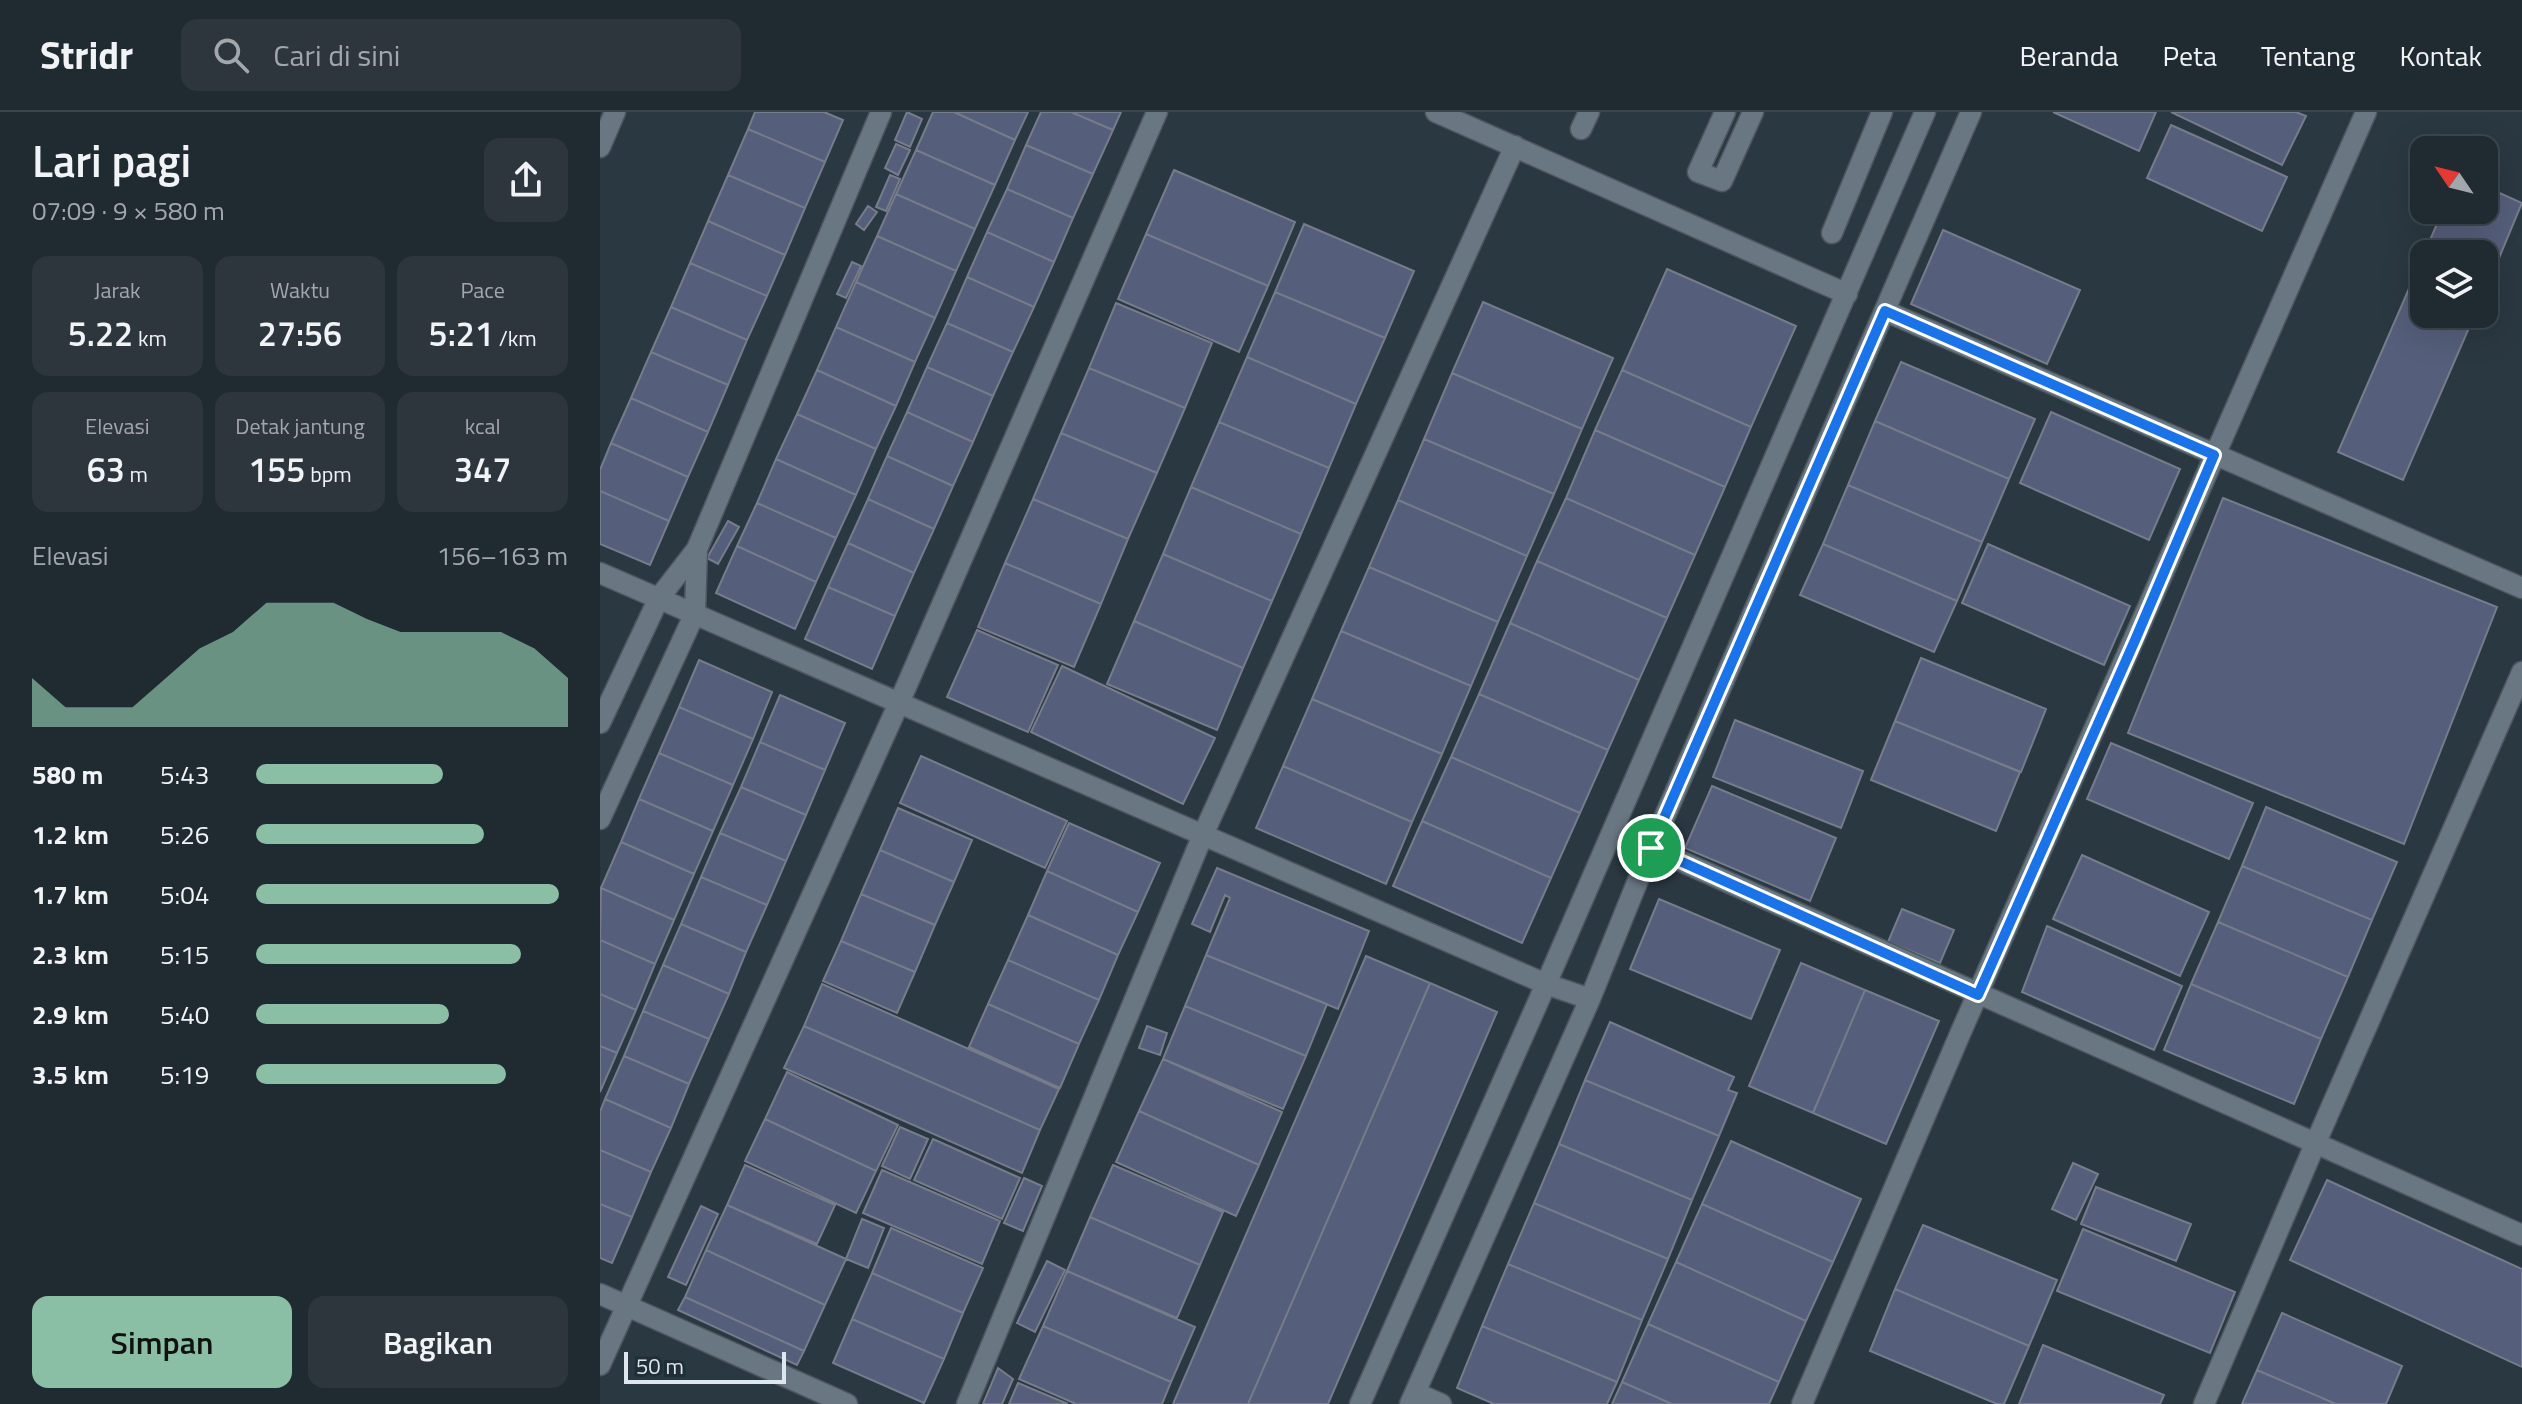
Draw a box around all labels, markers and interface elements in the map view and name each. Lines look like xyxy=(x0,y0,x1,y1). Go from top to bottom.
search box xyxy=(181,19,741,91)
text: Stridr xyxy=(40,26,133,84)
text: Cari di sini xyxy=(273,32,400,78)
icon: search xyxy=(209,33,253,77)
text: Beranda xyxy=(2020,34,2119,77)
text: Peta xyxy=(2163,34,2217,77)
text: Tentang xyxy=(2261,34,2355,77)
text: Kontak xyxy=(2399,34,2482,77)
text: Lari pagi xyxy=(32,127,191,194)
north arrow xyxy=(2410,136,2498,224)
map controls xyxy=(2410,136,2498,328)
button: share xyxy=(484,138,568,222)
text: 07:09 · 9 × 580 m xyxy=(32,191,225,230)
button: layers xyxy=(2410,240,2498,328)
text: Jarak xyxy=(94,273,141,307)
text: Waktu xyxy=(270,273,330,307)
text: Pace xyxy=(460,273,505,307)
text: 5.22 xyxy=(68,307,133,359)
text: 27:56 xyxy=(258,307,342,359)
text: 5:21 xyxy=(429,307,494,359)
text: km xyxy=(133,321,167,355)
text: /km xyxy=(494,321,537,355)
text: Elevasi xyxy=(85,409,150,443)
text: Detak jantung xyxy=(235,409,365,443)
text: kcal xyxy=(465,409,501,443)
text: 63 xyxy=(87,443,125,495)
text: 155 xyxy=(248,443,305,495)
text: 347 xyxy=(454,443,511,495)
text: m xyxy=(125,457,148,491)
text: bpm xyxy=(305,457,352,491)
text: Elevasi xyxy=(32,536,108,575)
text: 156–163 m xyxy=(437,536,568,575)
text: 580 m xyxy=(32,755,103,794)
text: 5:43 xyxy=(160,755,209,794)
pin xyxy=(1617,814,1685,882)
text: 1.2 km xyxy=(32,815,109,854)
text: 5:26 xyxy=(160,815,209,854)
icon: arrive xyxy=(1629,826,1673,870)
text: 1.7 km xyxy=(32,875,109,914)
text: 5:04 xyxy=(160,875,209,914)
text: 2.3 km xyxy=(32,935,109,974)
text: 5:15 xyxy=(160,935,209,974)
text: 2.9 km xyxy=(32,995,109,1034)
text: 5:40 xyxy=(160,995,209,1034)
text: 3.5 km xyxy=(32,1055,109,1094)
text: 5:19 xyxy=(160,1055,209,1094)
button: Simpan xyxy=(32,1296,292,1388)
button: Bagikan xyxy=(308,1296,568,1388)
scale bar xyxy=(624,1348,786,1384)
text: 50 m xyxy=(636,1349,684,1383)

